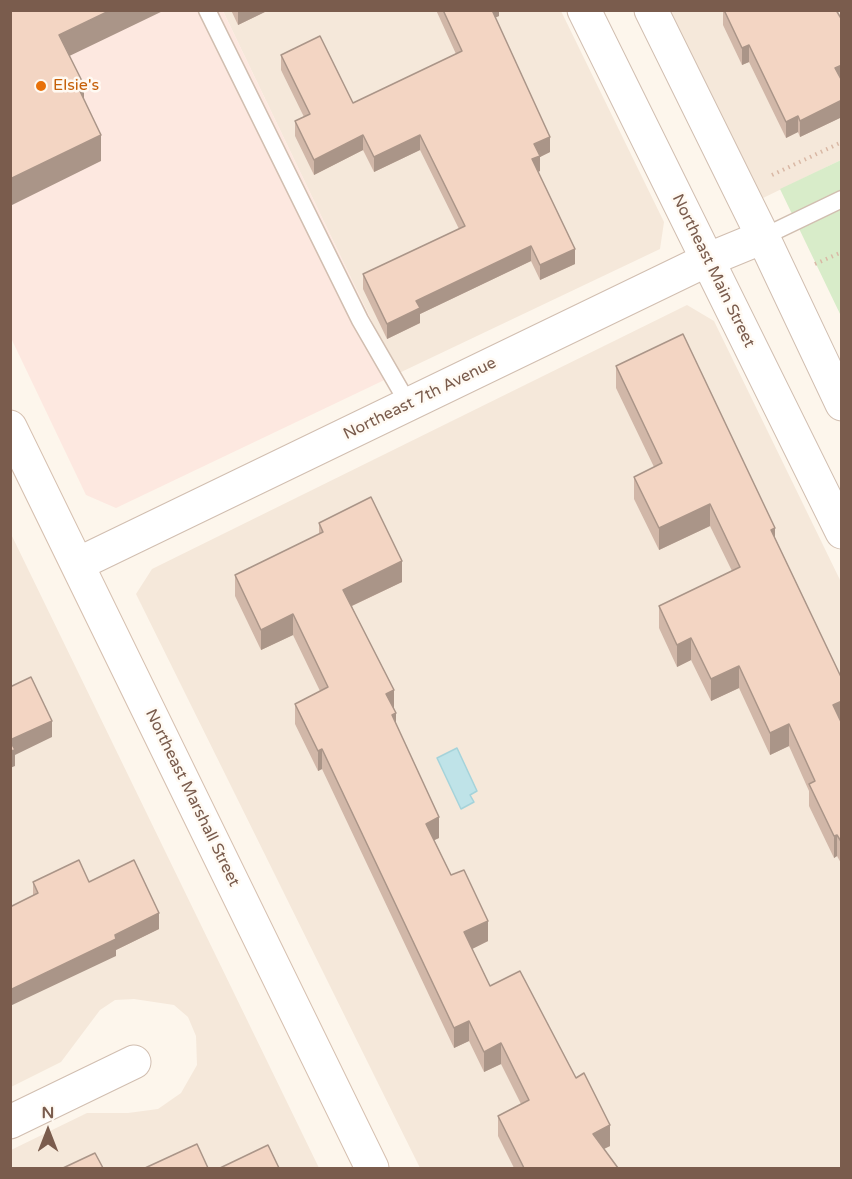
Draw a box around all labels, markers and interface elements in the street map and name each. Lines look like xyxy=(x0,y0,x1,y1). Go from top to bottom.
place label: Elsie's xyxy=(53,76,99,96)
marker: Elsie's xyxy=(34,79,48,93)
street label: Northeast Main Street xyxy=(667,191,759,351)
street label: Northeast 7th Avenue xyxy=(340,354,500,444)
street label: Northeast Marshall Street xyxy=(141,706,243,890)
north arrow xyxy=(18,1101,78,1161)
text: N xyxy=(42,1103,54,1123)

